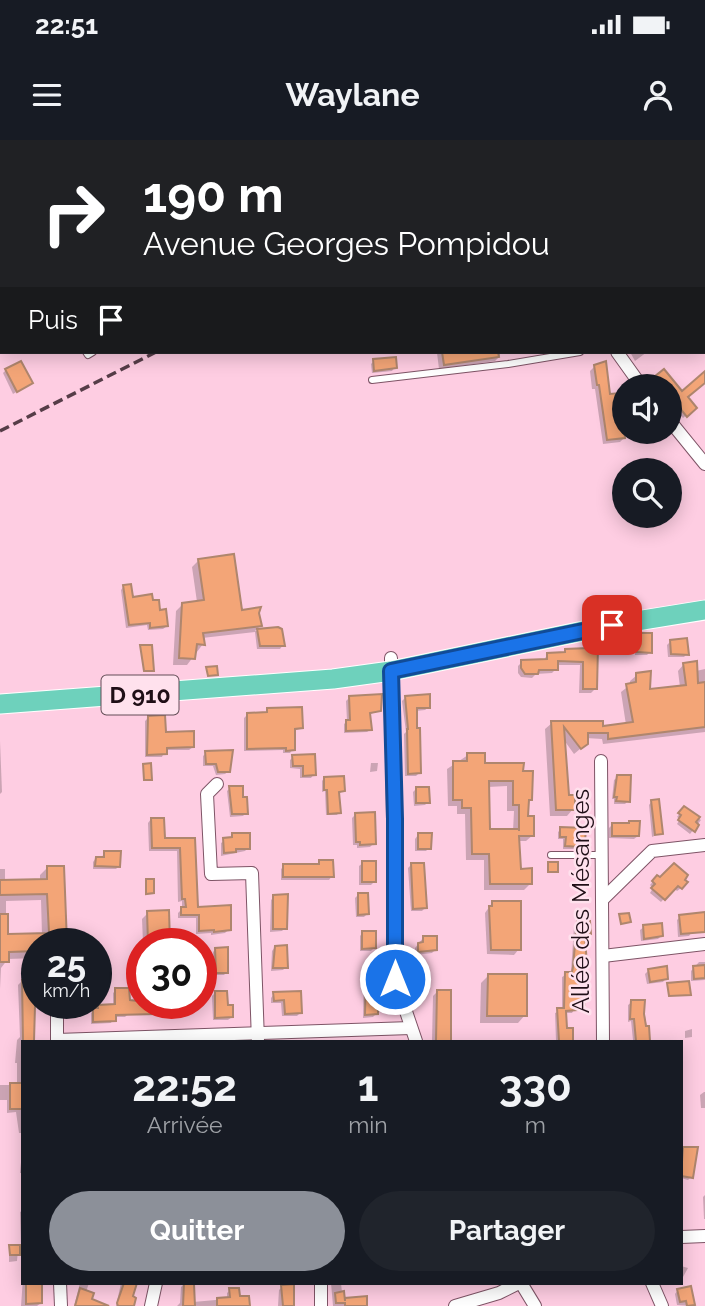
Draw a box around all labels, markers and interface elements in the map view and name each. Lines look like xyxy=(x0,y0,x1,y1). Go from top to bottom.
text: 22:51 xyxy=(35,10,98,40)
icon: menu xyxy=(28,76,66,114)
text: Waylane xyxy=(285,76,420,113)
icon: person xyxy=(639,76,677,114)
text: 190 m xyxy=(143,166,284,223)
icon: right xyxy=(28,168,119,259)
text: Avenue Georges Pompidou xyxy=(143,225,550,262)
icon: arrive xyxy=(92,301,130,339)
text: Puis xyxy=(28,305,78,335)
map controls xyxy=(612,374,682,528)
button: sound xyxy=(612,374,682,444)
button: search xyxy=(612,458,682,528)
pin xyxy=(582,595,642,655)
icon: arrive xyxy=(593,606,631,644)
road number: D 910 xyxy=(102,676,178,715)
street label: Allée des Mésanges xyxy=(566,789,595,1013)
speed limit sign: 30 xyxy=(126,928,217,1019)
position arrow xyxy=(358,942,432,1016)
text: 25 xyxy=(47,944,86,985)
text: km/h xyxy=(43,980,90,1001)
text: 22:52 xyxy=(132,1062,237,1111)
text: 1 xyxy=(358,1062,378,1111)
text: 330 xyxy=(499,1062,572,1111)
text: Arrivée xyxy=(147,1111,222,1138)
text: min xyxy=(348,1111,388,1138)
text: m xyxy=(525,1111,546,1138)
button: Quitter xyxy=(49,1191,345,1271)
button: Partager xyxy=(359,1191,655,1271)

